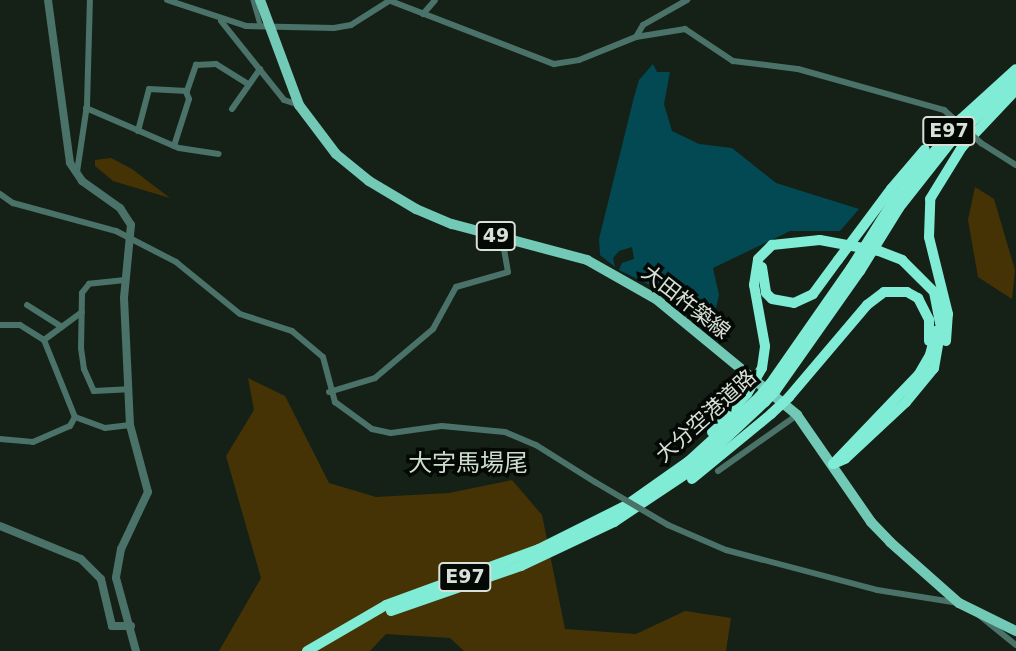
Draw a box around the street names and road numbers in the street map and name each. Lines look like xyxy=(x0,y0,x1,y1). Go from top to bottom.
road number: E97 xyxy=(921,116,977,146)
road number: 49 xyxy=(475,220,517,252)
street label: 大田杵築線 xyxy=(637,260,735,344)
street label: 大分空港道路 xyxy=(651,364,761,468)
road number: E97 xyxy=(437,562,493,592)

